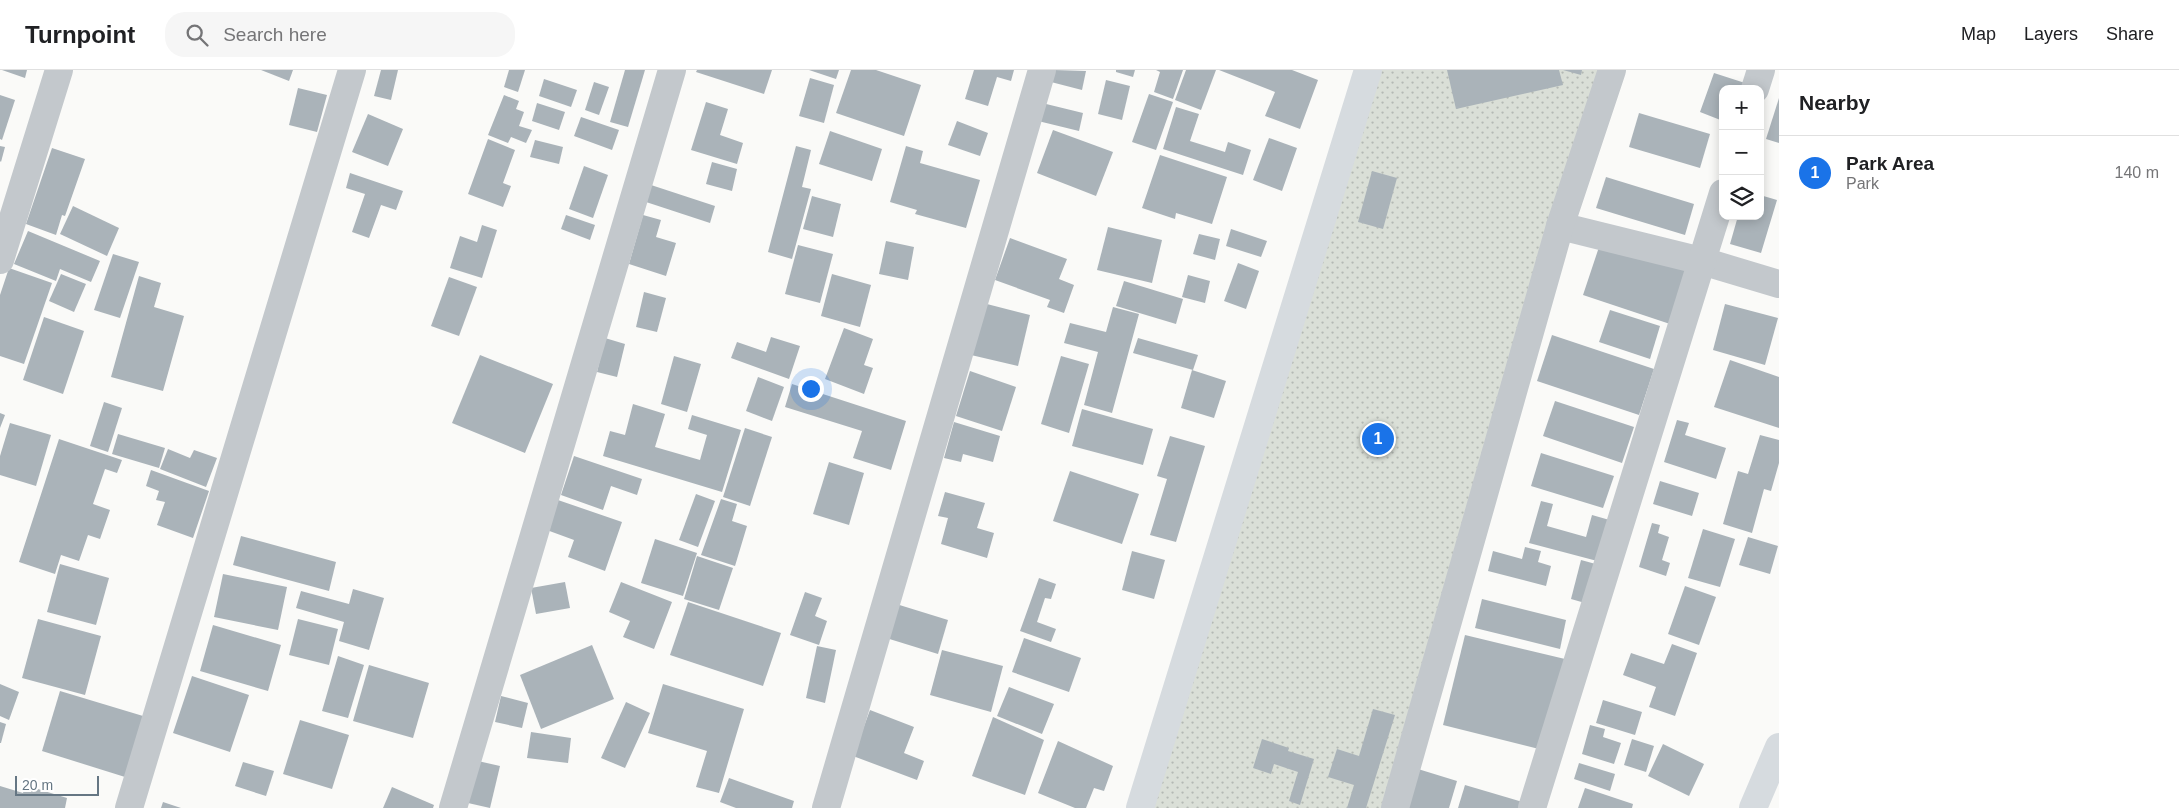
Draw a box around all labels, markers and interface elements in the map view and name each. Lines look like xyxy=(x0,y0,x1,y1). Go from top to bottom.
search box xyxy=(165,12,515,57)
text: Turnpoint xyxy=(25,21,135,48)
icon: search xyxy=(183,21,211,49)
text: Search here xyxy=(223,24,327,45)
text: Map xyxy=(1961,24,1996,44)
text: Layers xyxy=(2024,24,2078,44)
text: Share xyxy=(2106,24,2154,44)
map controls xyxy=(1719,85,1764,220)
button: + xyxy=(1719,85,1764,130)
text: Nearby xyxy=(1799,91,1870,114)
button: − xyxy=(1719,130,1764,175)
text: Park Area xyxy=(1846,153,1934,174)
text: 1 xyxy=(1811,164,1819,181)
text: 140 m xyxy=(2115,164,2159,181)
button: layers xyxy=(1719,175,1764,220)
text: Park xyxy=(1846,175,1879,192)
your location xyxy=(798,376,824,402)
pin: 1 xyxy=(1362,420,1394,458)
scale bar xyxy=(15,773,99,796)
text: 20 m xyxy=(22,777,53,793)

